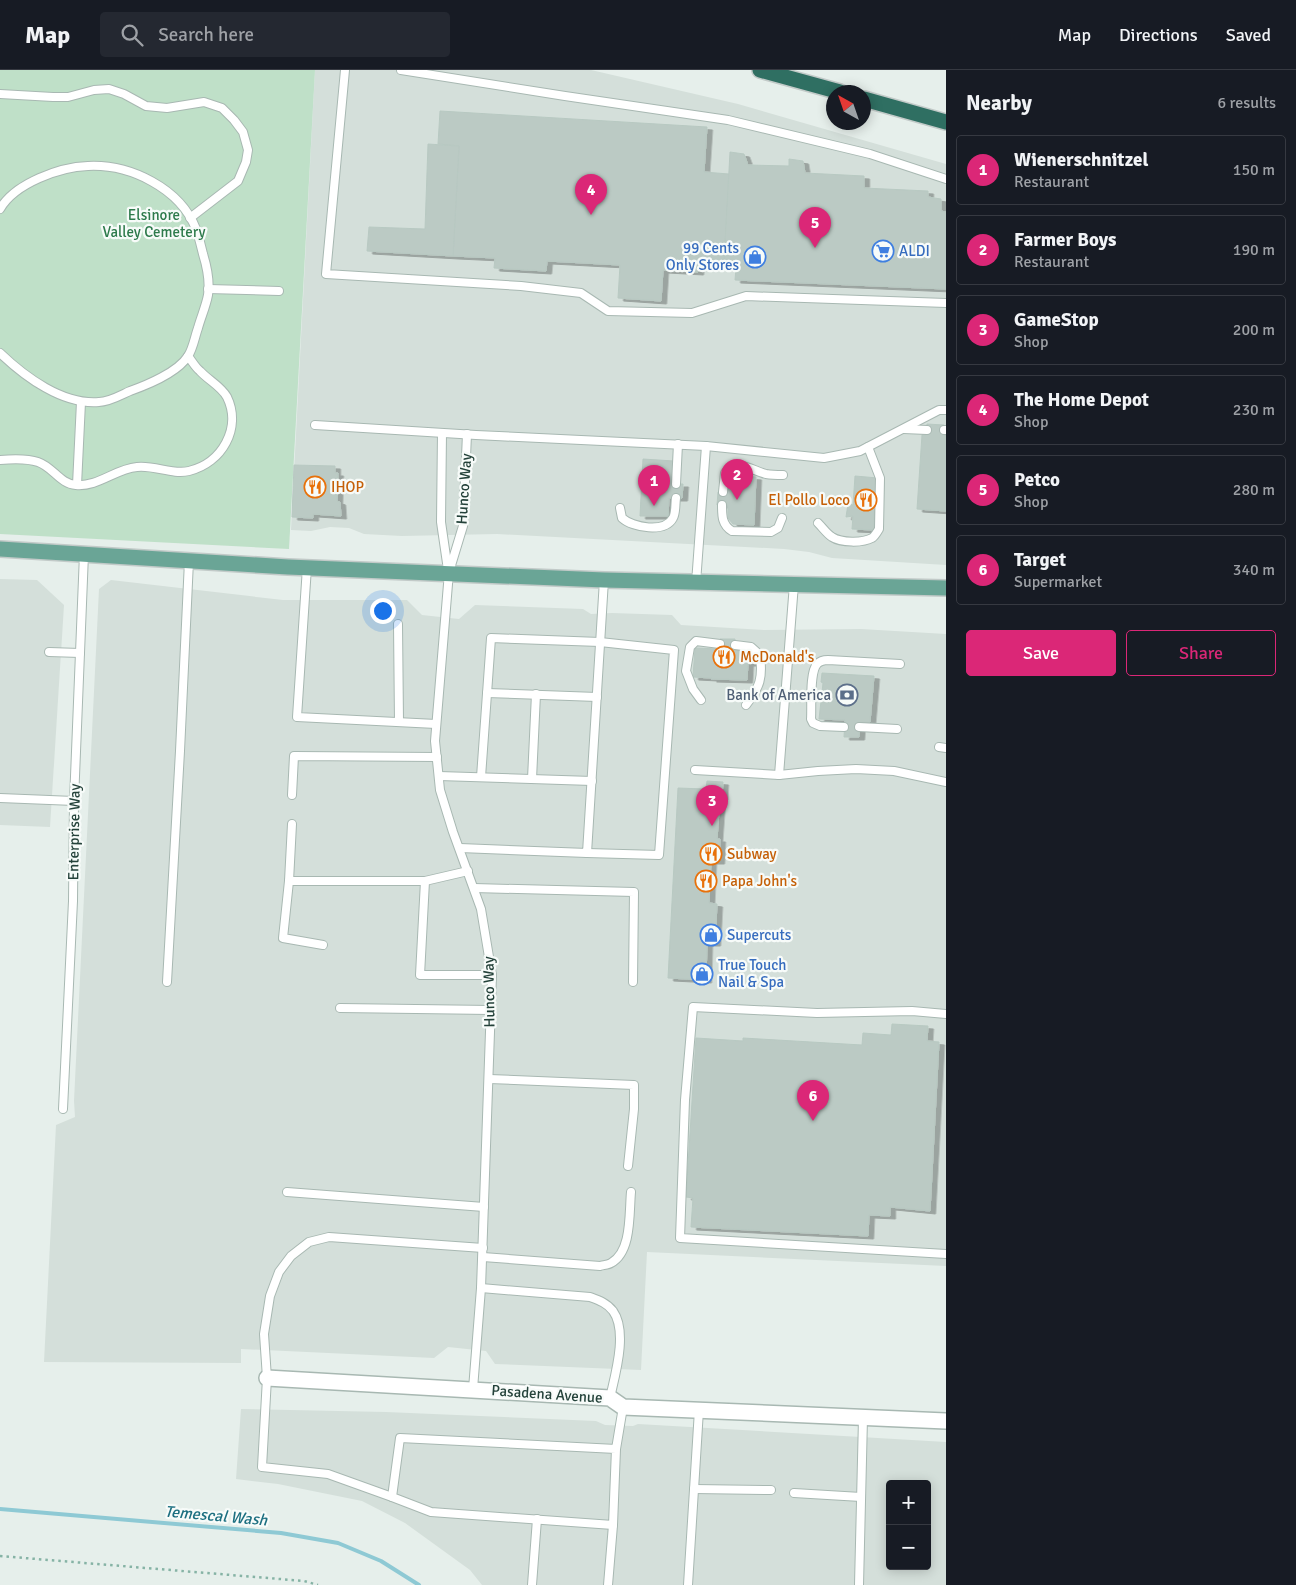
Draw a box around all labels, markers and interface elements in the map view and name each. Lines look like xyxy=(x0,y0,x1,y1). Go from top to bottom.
search box xyxy=(100,12,450,57)
text: Map xyxy=(25,20,70,50)
icon: search xyxy=(118,21,146,49)
text: Search here xyxy=(158,23,254,47)
text: Map xyxy=(1058,24,1091,46)
text: Directions xyxy=(1119,24,1198,46)
text: Saved xyxy=(1226,24,1271,46)
north arrow xyxy=(826,85,871,130)
text: Nearby xyxy=(966,90,1032,116)
text: 6 results xyxy=(1217,93,1276,113)
text: Wienerschnitzel xyxy=(1014,148,1148,172)
text: 1 xyxy=(979,160,987,180)
text: 150 m xyxy=(1233,160,1275,180)
text: Restaurant xyxy=(1014,172,1089,192)
pin: 4 xyxy=(575,174,607,215)
park label: Elsinore Valley Cemetery xyxy=(102,206,206,241)
pin: 5 xyxy=(799,207,831,248)
text: Farmer Boys xyxy=(1014,228,1117,252)
place label: 99 Cents Only Stores xyxy=(666,239,739,274)
supermarket icon: ALDI xyxy=(871,239,895,263)
text: 2 xyxy=(979,240,987,260)
text: 190 m xyxy=(1233,240,1275,260)
place label: ALDI xyxy=(899,242,930,260)
shop icon: 99 Cents Only Stores xyxy=(743,245,767,269)
text: Restaurant xyxy=(1014,252,1089,272)
text: GameStop xyxy=(1014,308,1099,332)
text: 3 xyxy=(979,320,987,340)
text: 200 m xyxy=(1233,320,1275,340)
text: Shop xyxy=(1014,332,1048,352)
text: The Home Depot xyxy=(1014,388,1149,412)
text: 4 xyxy=(979,400,987,420)
text: 230 m xyxy=(1233,400,1275,420)
text: Shop xyxy=(1014,412,1048,432)
street label: Hunco Way xyxy=(453,453,475,525)
pin: 2 xyxy=(721,459,753,500)
pin: 1 xyxy=(638,465,670,506)
text: Petco xyxy=(1014,468,1060,492)
restaurant icon: IHOP xyxy=(303,475,327,499)
place label: IHOP xyxy=(331,478,364,496)
text: 5 xyxy=(979,480,987,500)
text: 280 m xyxy=(1233,480,1275,500)
restaurant icon: El Pollo Loco xyxy=(854,488,878,512)
place label: El Pollo Loco xyxy=(768,491,850,509)
text: Shop xyxy=(1014,492,1048,512)
text: Target xyxy=(1014,548,1066,572)
text: 6 xyxy=(979,560,987,580)
text: 340 m xyxy=(1233,560,1275,580)
text: Supermarket xyxy=(1014,572,1102,592)
your location xyxy=(370,598,396,624)
button: Save xyxy=(966,630,1116,676)
button: Share xyxy=(1126,630,1276,676)
restaurant icon: McDonald's xyxy=(712,645,736,669)
place label: McDonald's xyxy=(740,648,815,666)
bank icon: Bank of America xyxy=(835,683,859,707)
place label: Bank of America xyxy=(726,686,831,704)
street label: Enterprise Way xyxy=(64,784,84,880)
pin: 3 xyxy=(696,785,728,826)
restaurant icon: Subway xyxy=(699,842,723,866)
place label: Subway xyxy=(727,845,777,863)
restaurant icon: Papa John's xyxy=(694,869,718,893)
place label: Papa John's xyxy=(722,872,798,890)
shop icon: Supercuts xyxy=(699,923,723,947)
place label: Supercuts xyxy=(727,926,792,944)
street label: Hunco Way xyxy=(479,956,499,1028)
place label: True Touch Nail & Spa xyxy=(718,956,787,991)
shop icon: True Touch Nail & Spa xyxy=(690,962,714,986)
pin: 6 xyxy=(797,1080,829,1121)
street label: Pasadena Avenue xyxy=(491,1381,603,1407)
map controls xyxy=(886,1480,931,1570)
button: + xyxy=(886,1480,931,1525)
water label: Temescal Wash xyxy=(164,1502,269,1531)
button: − xyxy=(886,1525,931,1570)

